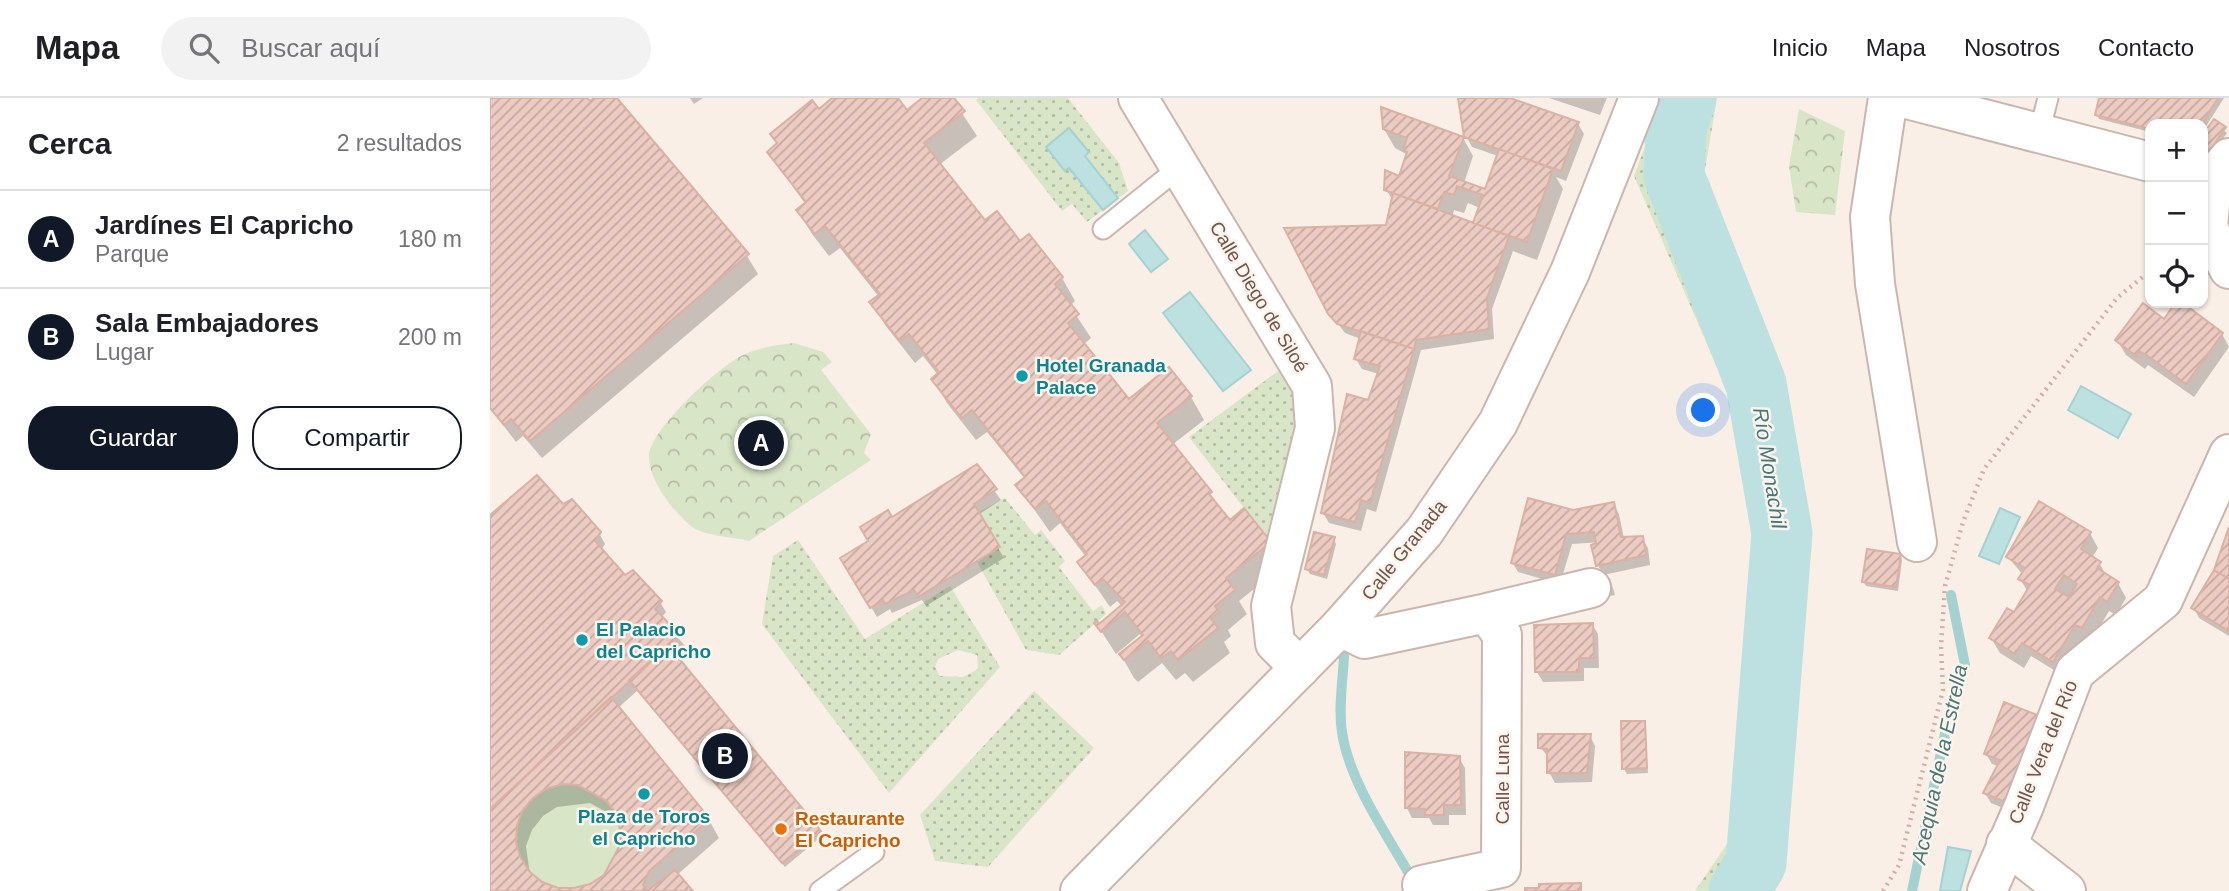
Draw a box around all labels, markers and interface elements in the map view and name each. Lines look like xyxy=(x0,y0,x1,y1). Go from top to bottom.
search box xyxy=(161,17,651,80)
text: Mapa xyxy=(35,29,119,66)
icon: search xyxy=(185,29,223,67)
text: Buscar aquí xyxy=(241,33,380,63)
text: Inicio xyxy=(1772,34,1828,61)
text: Mapa xyxy=(1866,34,1926,61)
text: Nosotros xyxy=(1964,34,2060,61)
text: Contacto xyxy=(2098,34,2194,61)
map controls xyxy=(2145,119,2208,308)
button: + xyxy=(2145,119,2208,182)
text: Cerca xyxy=(28,127,111,160)
text: 2 resultados xyxy=(337,130,462,156)
button: − xyxy=(2145,182,2208,245)
text: Jardínes El Capricho xyxy=(95,210,354,240)
street label: Calle Diego de Siloé xyxy=(1206,218,1312,376)
text: A xyxy=(43,226,59,252)
text: 180 m xyxy=(398,226,462,252)
text: Parque xyxy=(95,241,169,267)
button: locate xyxy=(2145,245,2208,308)
text: Sala Embajadores xyxy=(95,308,319,338)
text: B xyxy=(43,324,59,350)
text: 200 m xyxy=(398,324,462,350)
text: Lugar xyxy=(95,339,154,365)
place label: Hotel Granada Palace xyxy=(1036,355,1166,398)
marker: Hotel Granada Palace xyxy=(1014,368,1030,384)
your location xyxy=(1686,393,1720,427)
button: Guardar xyxy=(28,406,238,470)
button: Compartir xyxy=(252,406,462,470)
water label: Río Monachil xyxy=(1749,406,1791,532)
pin: A xyxy=(738,417,784,469)
street label: Calle Granada xyxy=(1357,495,1451,604)
place label: El Palacio del Capricho xyxy=(596,619,711,662)
marker: El Palacio del Capricho xyxy=(574,632,590,648)
water label: Acequia de la Estrella xyxy=(1906,662,1971,868)
street label: Calle Vera del Río xyxy=(2005,677,2081,827)
pin: B xyxy=(702,730,748,782)
street label: Calle Luna xyxy=(1492,733,1513,824)
marker: Plaza de Toros el Capricho xyxy=(636,786,652,802)
place label: Plaza de Toros el Capricho xyxy=(578,806,710,849)
place label: Restaurante El Capricho xyxy=(795,808,905,851)
marker: Restaurante El Capricho xyxy=(773,821,789,837)

